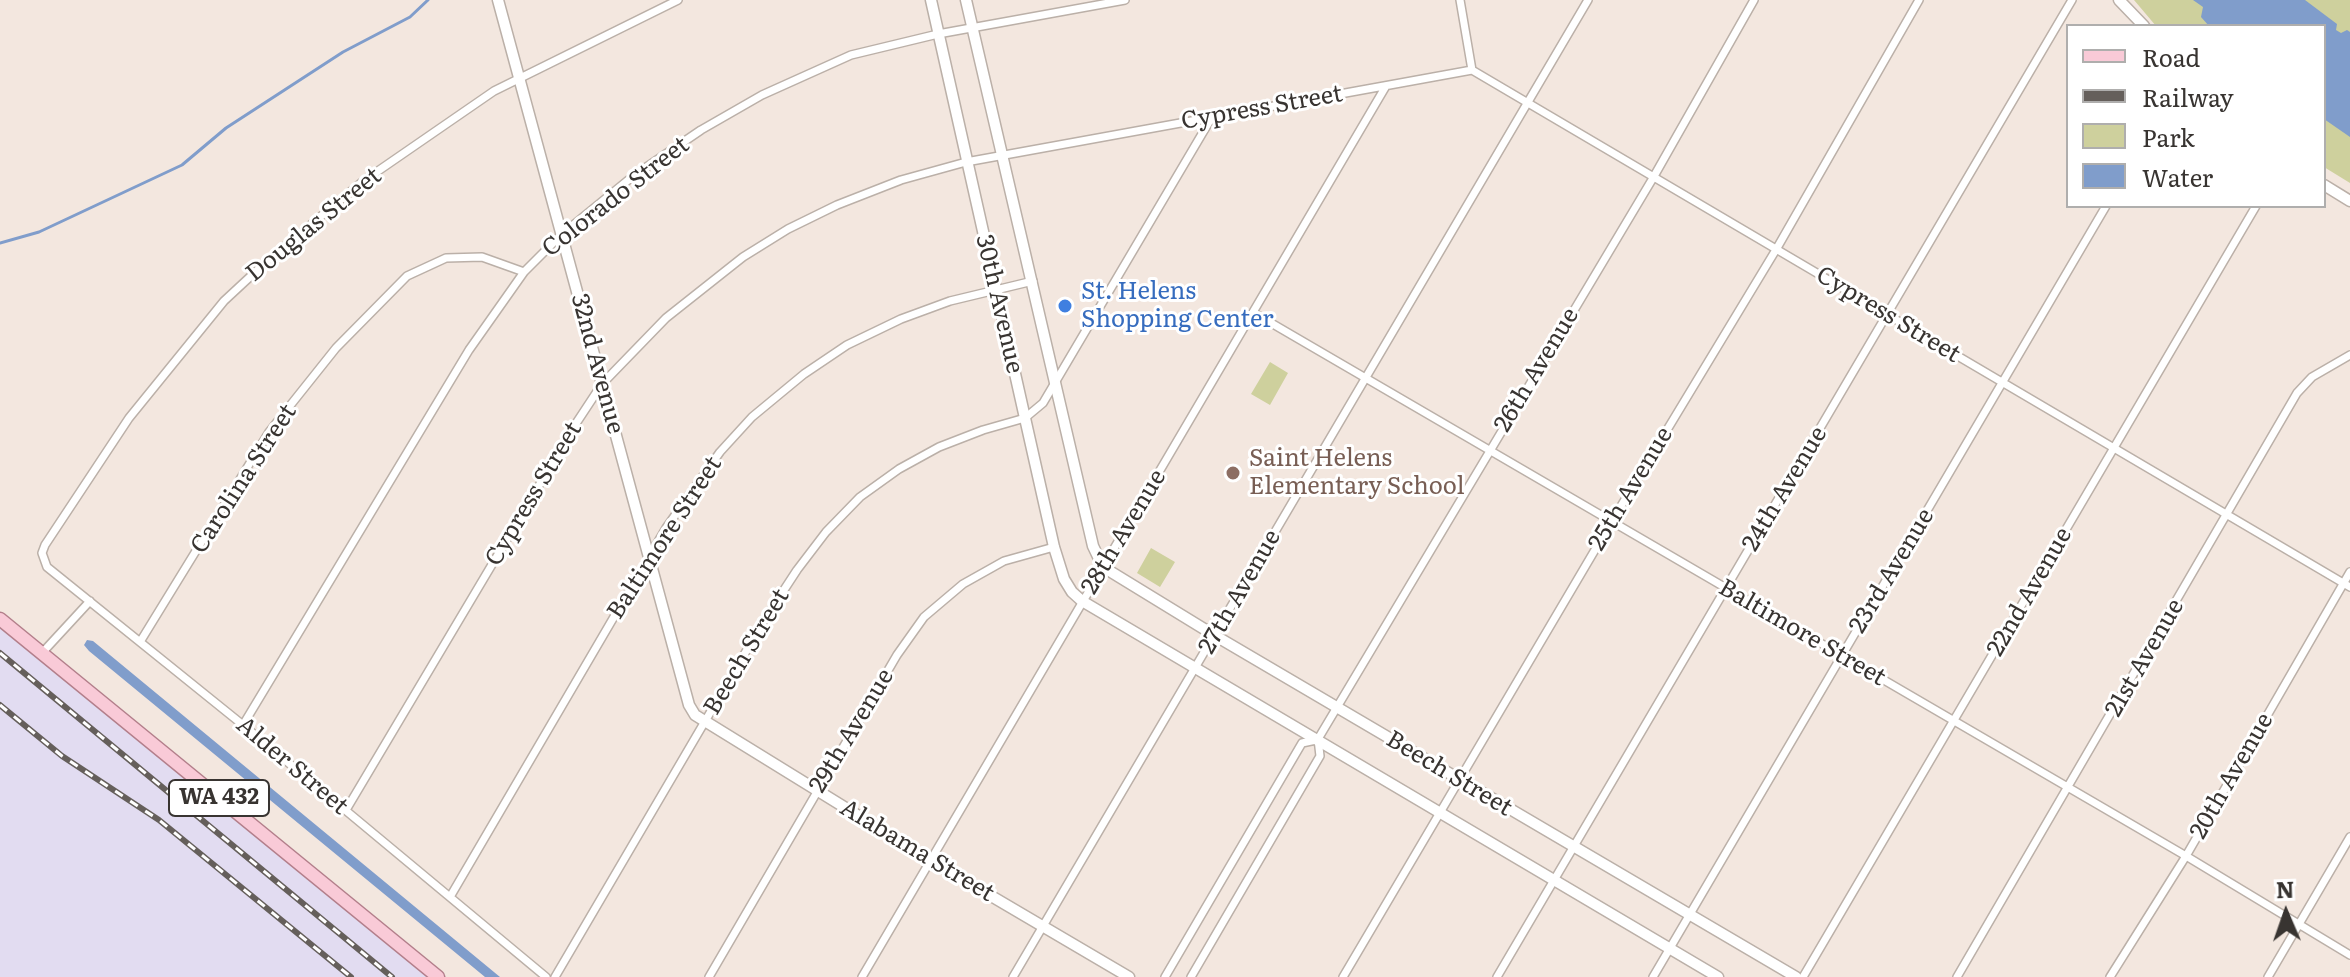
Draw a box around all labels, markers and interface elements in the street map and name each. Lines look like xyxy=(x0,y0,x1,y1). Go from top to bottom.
legend xyxy=(2066,24,2326,208)
text: Road xyxy=(2142,39,2200,74)
text: Railway xyxy=(2142,79,2234,114)
street label: Cypress Street xyxy=(1179,80,1345,136)
text: Park xyxy=(2142,119,2195,154)
street label: Colorado Street xyxy=(537,131,695,263)
text: Water xyxy=(2142,159,2213,194)
street label: Douglas Street xyxy=(241,162,387,288)
street label: 30th Avenue xyxy=(969,232,1029,376)
street label: Cypress Street xyxy=(1811,261,1965,369)
place label: St. Helens Shopping Center xyxy=(1081,278,1274,334)
street label: 32nd Avenue xyxy=(564,291,630,437)
marker: St. Helens Shopping Center xyxy=(1056,297,1074,315)
street label: 26th Avenue xyxy=(1489,303,1585,437)
street label: Carolina Street xyxy=(185,399,303,559)
street label: Cypress Street xyxy=(480,417,588,571)
street label: 25th Avenue xyxy=(1583,422,1679,556)
street label: 24th Avenue xyxy=(1737,422,1833,556)
place label: Saint Helens Elementary School xyxy=(1249,445,1465,501)
street label: Baltimore Street xyxy=(602,451,728,625)
marker: Saint Helens Elementary School xyxy=(1224,464,1242,482)
street label: 28th Avenue xyxy=(1076,465,1172,599)
street label: 23rd Avenue xyxy=(1844,504,1940,638)
street label: 22nd Avenue xyxy=(1982,523,2078,661)
street label: 27th Avenue xyxy=(1193,525,1287,659)
street label: Baltimore Street xyxy=(1713,573,1891,693)
street label: Beech Street xyxy=(698,584,796,720)
street label: 21st Avenue xyxy=(2100,594,2190,722)
street label: 29th Avenue xyxy=(804,664,900,798)
street label: 20th Avenue xyxy=(2184,708,2280,844)
street label: Alder Street xyxy=(230,711,354,821)
street label: Beech Street xyxy=(1381,725,1517,823)
road number: WA 432 xyxy=(169,780,269,816)
street label: Alabama Street xyxy=(835,794,999,908)
text: N xyxy=(2275,872,2295,905)
north arrow xyxy=(2246,873,2326,953)

